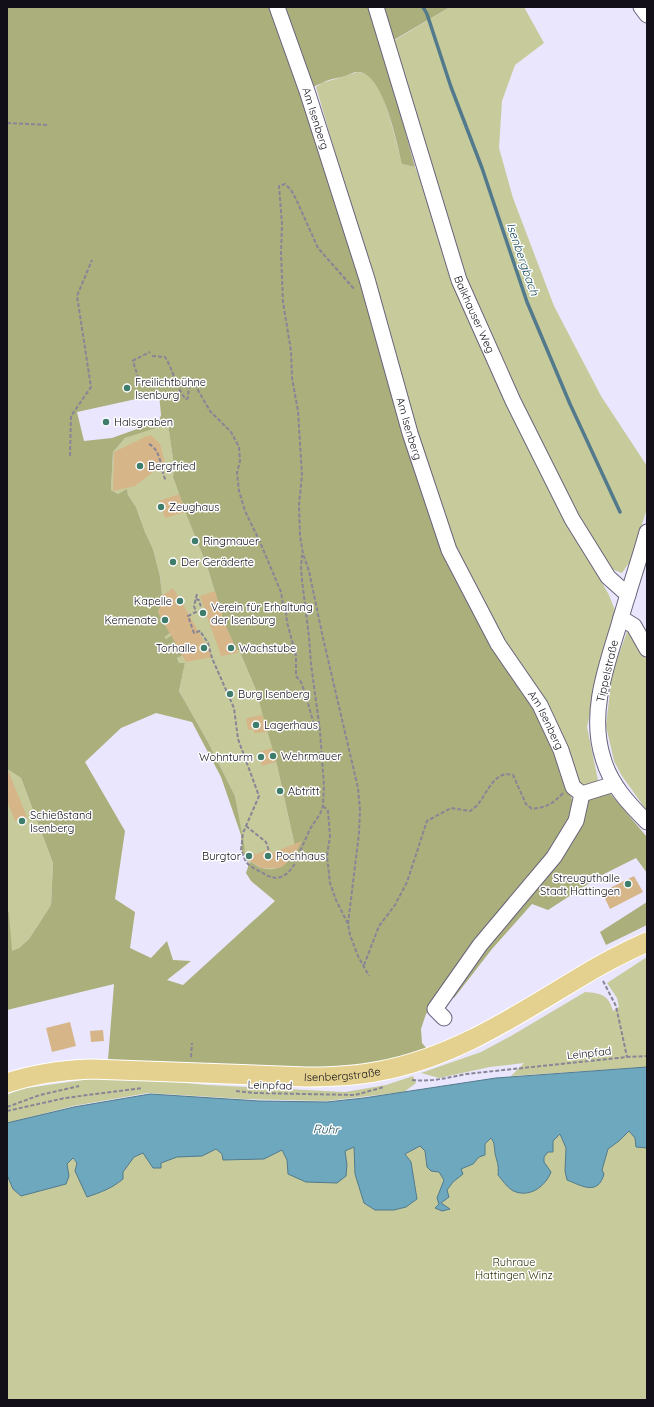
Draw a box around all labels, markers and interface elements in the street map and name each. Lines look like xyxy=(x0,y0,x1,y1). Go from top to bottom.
street label: Am Isenberg xyxy=(299,86,332,151)
water label: Isenbergbach xyxy=(504,221,543,297)
street label: Balkhauser Weg xyxy=(451,274,498,355)
place label: Freilichtbühne Isenburg xyxy=(135,375,206,402)
marker: Freilichtbühne Isenburg xyxy=(122,383,132,393)
street label: Am Isenberg xyxy=(393,396,425,462)
place label: Halsgraben xyxy=(114,415,173,429)
marker: Halsgraben xyxy=(101,417,111,427)
place label: Bergfried xyxy=(148,459,196,473)
marker: Bergfried xyxy=(135,461,145,471)
place label: Zeughaus xyxy=(169,500,219,514)
marker: Zeughaus xyxy=(156,502,166,512)
place label: Ringmauer xyxy=(203,534,260,548)
marker: Ringmauer xyxy=(190,536,200,546)
place label: Der Geräderte xyxy=(181,555,254,569)
marker: Der Geräderte xyxy=(168,557,178,567)
place label: Kapelle xyxy=(134,594,172,608)
marker: Kapelle xyxy=(175,596,185,606)
place label: Verein für Erhaltung der Isenburg xyxy=(211,600,313,627)
marker: Verein für Erhaltung der Isenburg xyxy=(198,608,208,618)
place label: Kemenate xyxy=(104,613,157,627)
marker: Kemenate xyxy=(160,615,170,625)
street label: Tippelstraße xyxy=(593,638,621,704)
place label: Torhalle xyxy=(156,641,196,655)
place label: Wachstube xyxy=(239,641,296,655)
marker: Torhalle xyxy=(199,643,209,653)
marker: Wachstube xyxy=(226,643,236,653)
place label: Burg Isenberg xyxy=(238,687,310,701)
street label: Am Isenberg xyxy=(525,688,567,752)
marker: Burg Isenberg xyxy=(225,689,235,699)
place label: Lagerhaus xyxy=(264,718,318,732)
marker: Lagerhaus xyxy=(251,720,261,730)
place label: Wehrmauer xyxy=(281,749,342,763)
place label: Wohnturm xyxy=(199,750,253,764)
marker: Wehrmauer xyxy=(268,751,278,761)
marker: Wohnturm xyxy=(256,752,266,762)
place label: Abtritt xyxy=(288,784,320,798)
marker: Abtritt xyxy=(275,786,285,796)
place label: Schießstand Isenberg xyxy=(30,808,92,835)
marker: Schießstand Isenberg xyxy=(17,816,27,826)
place label: Burgtor xyxy=(202,849,242,863)
place label: Pochhaus xyxy=(276,849,325,863)
marker: Burgtor xyxy=(244,851,254,861)
marker: Pochhaus xyxy=(263,851,273,861)
place label: Streuguthalle Stadt Hattingen xyxy=(540,871,620,898)
marker: Streuguthalle Stadt Hattingen xyxy=(623,879,633,889)
street label: Leinpfad xyxy=(566,1044,612,1062)
street label: Isenbergstraße xyxy=(304,1064,382,1084)
street label: Leinpfad xyxy=(247,1077,293,1093)
water label: Ruhr xyxy=(313,1121,341,1137)
park label: Ruhraue Hattingen Winz xyxy=(475,1255,553,1282)

